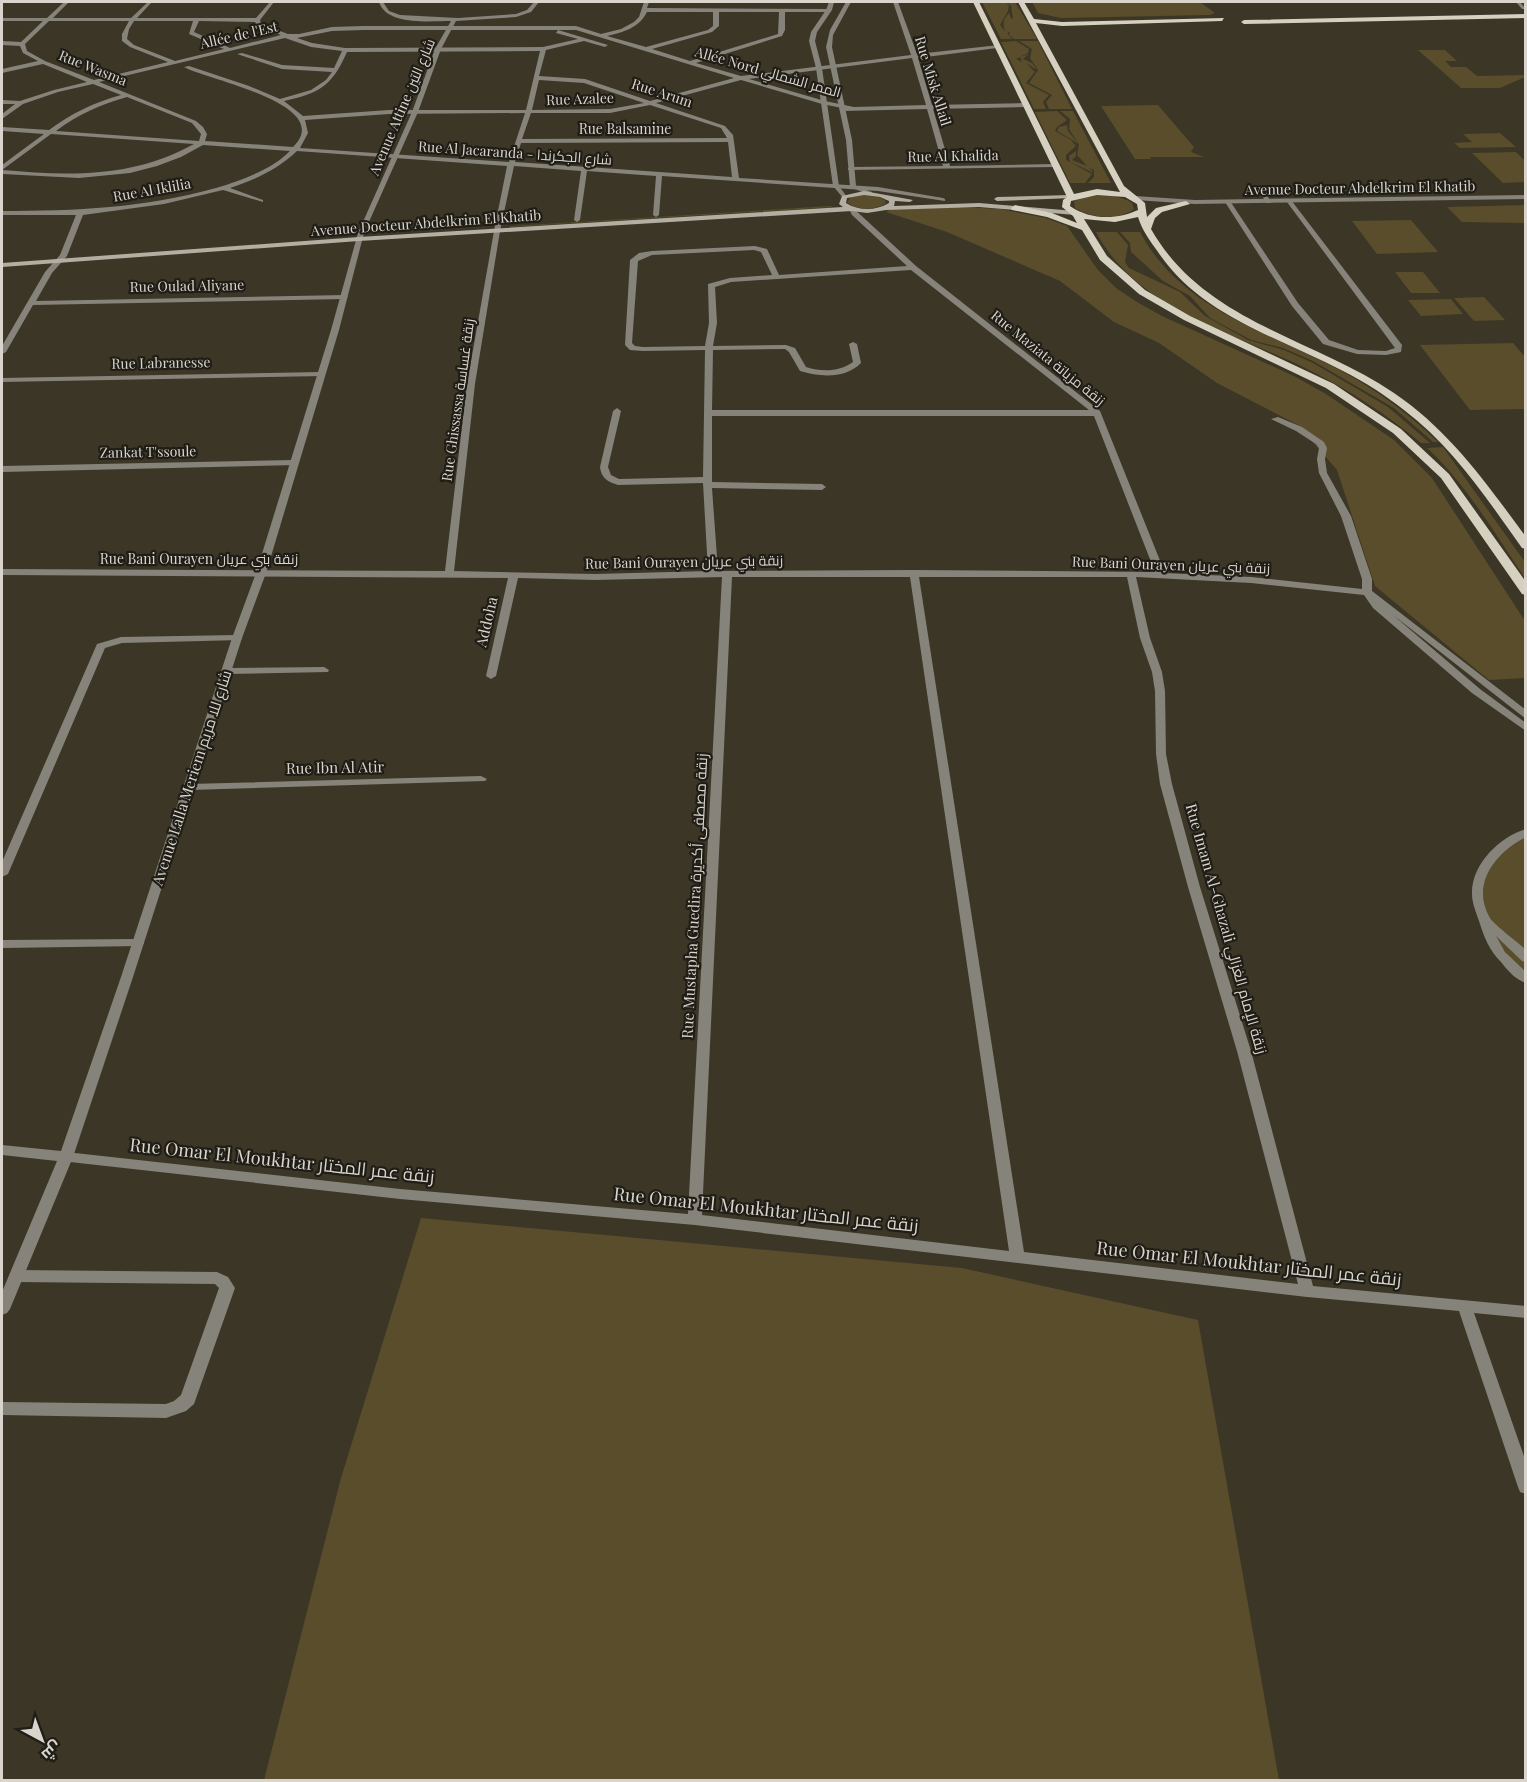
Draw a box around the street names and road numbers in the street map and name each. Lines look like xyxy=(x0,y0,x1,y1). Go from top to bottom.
street label: Allée de l'Est xyxy=(197,16,281,53)
street label: Rue Misk Allail xyxy=(911,34,956,128)
street label: Avenue Attine شارع التين xyxy=(364,36,439,179)
street label: Allée Nord الممر الشمالي xyxy=(691,41,843,104)
street label: Rue Wasma xyxy=(56,45,130,90)
street label: Rue Arum xyxy=(629,74,696,111)
street label: Rue Azalee xyxy=(546,88,614,109)
street label: Rue Balsamine xyxy=(579,119,671,138)
street label: Rue Al Jacaranda - شارع الجكرندا xyxy=(418,136,613,169)
street label: Rue Al Khalida xyxy=(907,145,999,166)
street label: Rue Al Iklilia xyxy=(111,173,192,206)
street label: Avenue Docteur Abdelkrim El Khatib xyxy=(1244,176,1476,199)
street label: Avenue Docteur Abdelkrim El Khatib xyxy=(309,205,542,240)
street label: Rue Oulad Aliyane xyxy=(129,275,245,296)
street label: Rue Maziata زنقة مزياتة xyxy=(987,306,1109,410)
street label: Rue Ghissassa زنقة غساسة xyxy=(437,317,478,483)
street label: Rue Labranesse xyxy=(111,352,211,373)
street label: Zankat T'ssoule xyxy=(100,441,196,462)
street label: Rue Bani Ourayen زنقة بني عريان xyxy=(100,549,298,571)
street label: Rue Bani Ourayen زنقة بني عريان xyxy=(585,550,783,576)
street label: Rue Bani Ourayen زنقة بني عريان xyxy=(1071,552,1271,580)
street label: Addoha xyxy=(470,594,502,650)
street label: Avenue Lalla Meriem شارع للا مريم xyxy=(146,668,237,889)
street label: Rue Mustapha Guedira زنقة مصطفى أكديرة xyxy=(677,753,712,1039)
street label: Rue Ibn Al Atir xyxy=(286,756,385,778)
street label: Rue Imam Al-Ghazali زنقة الإمام الغزالي xyxy=(1179,801,1272,1057)
street label: Rue Omar El Moukhtar زنقة عمر المختار xyxy=(128,1132,436,1188)
street label: Rue Omar El Moukhtar زنقة عمر المختار xyxy=(612,1181,920,1237)
street label: Rue Omar El Moukhtar زنقة عمر المختار xyxy=(1095,1235,1403,1291)

